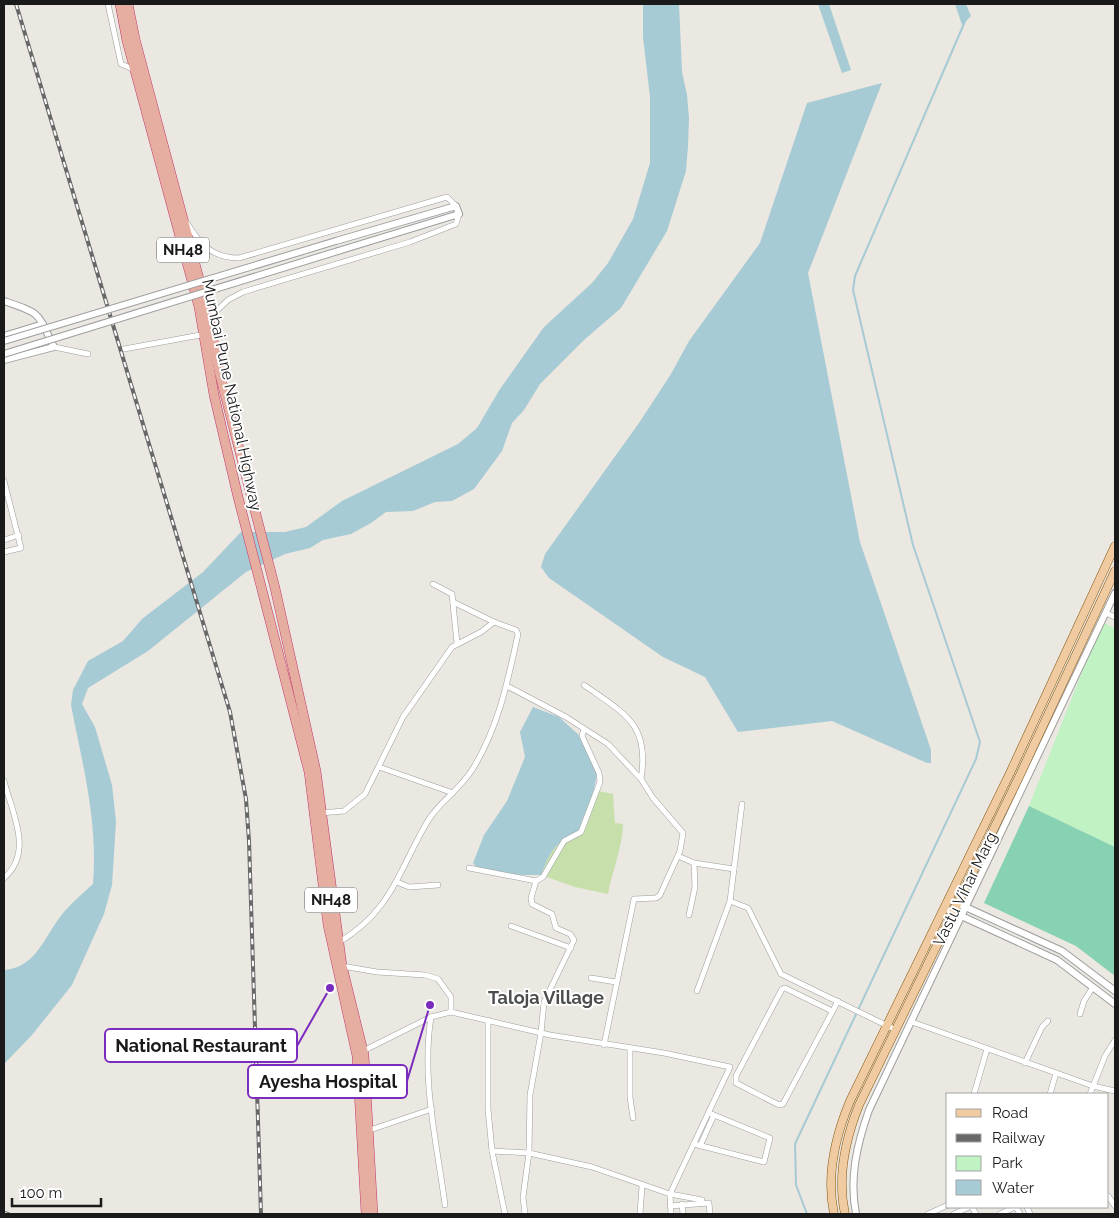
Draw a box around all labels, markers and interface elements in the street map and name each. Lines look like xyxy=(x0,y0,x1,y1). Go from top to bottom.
road number: NH48 xyxy=(157,238,209,262)
street label: Mumbai Pune National Highway xyxy=(198,277,266,513)
street label: Vastu Vihar Marg xyxy=(929,829,1001,949)
road number: NH48 xyxy=(305,888,357,912)
district label: Taloja Village xyxy=(488,987,604,1008)
callout: National Restaurant xyxy=(105,1029,297,1062)
text: National Restaurant xyxy=(115,1035,287,1056)
callout: Ayesha Hospital xyxy=(248,1065,407,1098)
text: Ayesha Hospital xyxy=(259,1071,397,1092)
legend xyxy=(946,1093,1109,1208)
text: Road xyxy=(992,1104,1028,1122)
text: Railway xyxy=(992,1129,1045,1147)
text: Park xyxy=(992,1154,1023,1172)
scale bar xyxy=(12,1176,101,1208)
text: Water xyxy=(992,1179,1035,1197)
text: 100 m xyxy=(20,1184,62,1202)

